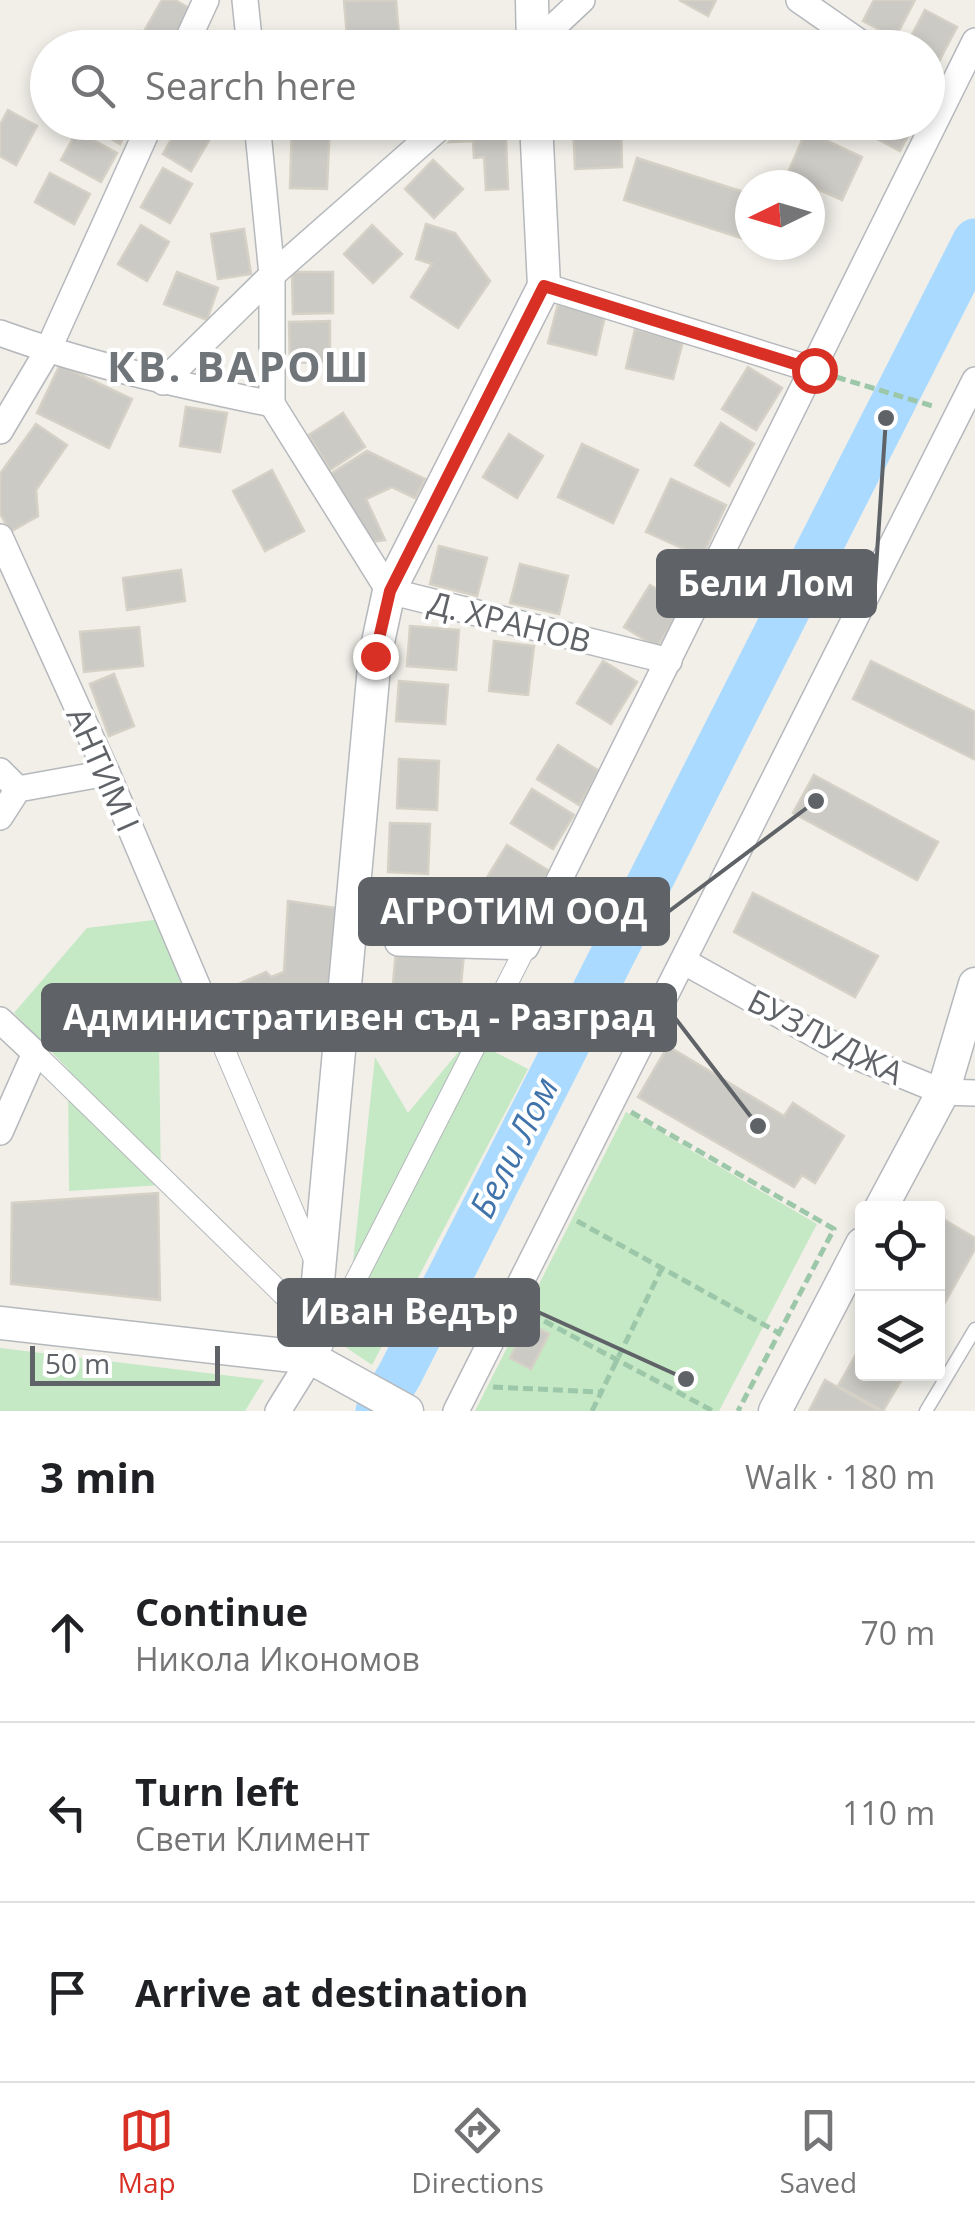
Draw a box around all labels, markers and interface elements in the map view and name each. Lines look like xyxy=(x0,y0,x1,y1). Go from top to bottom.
search box xyxy=(30,30,945,140)
icon: search xyxy=(65,58,120,113)
text: Search here xyxy=(145,59,357,111)
north arrow xyxy=(735,170,825,260)
district label: КВ. ВАРОШ xyxy=(107,337,371,394)
route start xyxy=(792,348,838,394)
callout: Бели Лом xyxy=(658,551,875,616)
text: Бели Лом xyxy=(677,559,855,606)
street label: Д. ХРАНОВ xyxy=(424,580,596,662)
route end xyxy=(353,634,399,680)
street label: АНТИМ I xyxy=(58,700,150,838)
callout: АГРОТИМ ООД xyxy=(360,879,668,944)
text: АГРОТИМ ООД xyxy=(380,887,648,934)
street label: БУЗЛУДЖА xyxy=(741,978,912,1094)
callout: Административен съд - Разград xyxy=(43,985,675,1050)
text: Административен съд - Разград xyxy=(63,993,655,1040)
water label: Бели Лом xyxy=(458,1069,568,1225)
map controls xyxy=(855,1201,945,1381)
button: locate xyxy=(855,1201,945,1291)
callout: Иван Ведър xyxy=(279,1280,538,1345)
text: Иван Ведър xyxy=(300,1287,518,1334)
button: layers xyxy=(855,1291,945,1381)
scale bar xyxy=(30,1341,220,1386)
text: 50 m xyxy=(45,1344,110,1382)
text: 3 min xyxy=(40,1448,157,1505)
text: Walk · 180 m xyxy=(745,1455,935,1498)
text: Continue xyxy=(135,1585,308,1637)
icon: ahead xyxy=(40,1605,95,1660)
text: 70 m xyxy=(860,1611,935,1654)
text: Никола Икономов xyxy=(135,1637,420,1680)
text: Turn left xyxy=(135,1765,299,1817)
icon: left xyxy=(40,1785,95,1840)
text: 110 m xyxy=(842,1791,935,1834)
text: Свети Климент xyxy=(135,1817,370,1860)
icon: arrive xyxy=(40,1965,95,2020)
text: Arrive at destination xyxy=(135,1966,529,2018)
tab: Map xyxy=(118,2103,176,2201)
tab: Directions xyxy=(411,2103,544,2201)
tab: Saved xyxy=(779,2103,857,2201)

